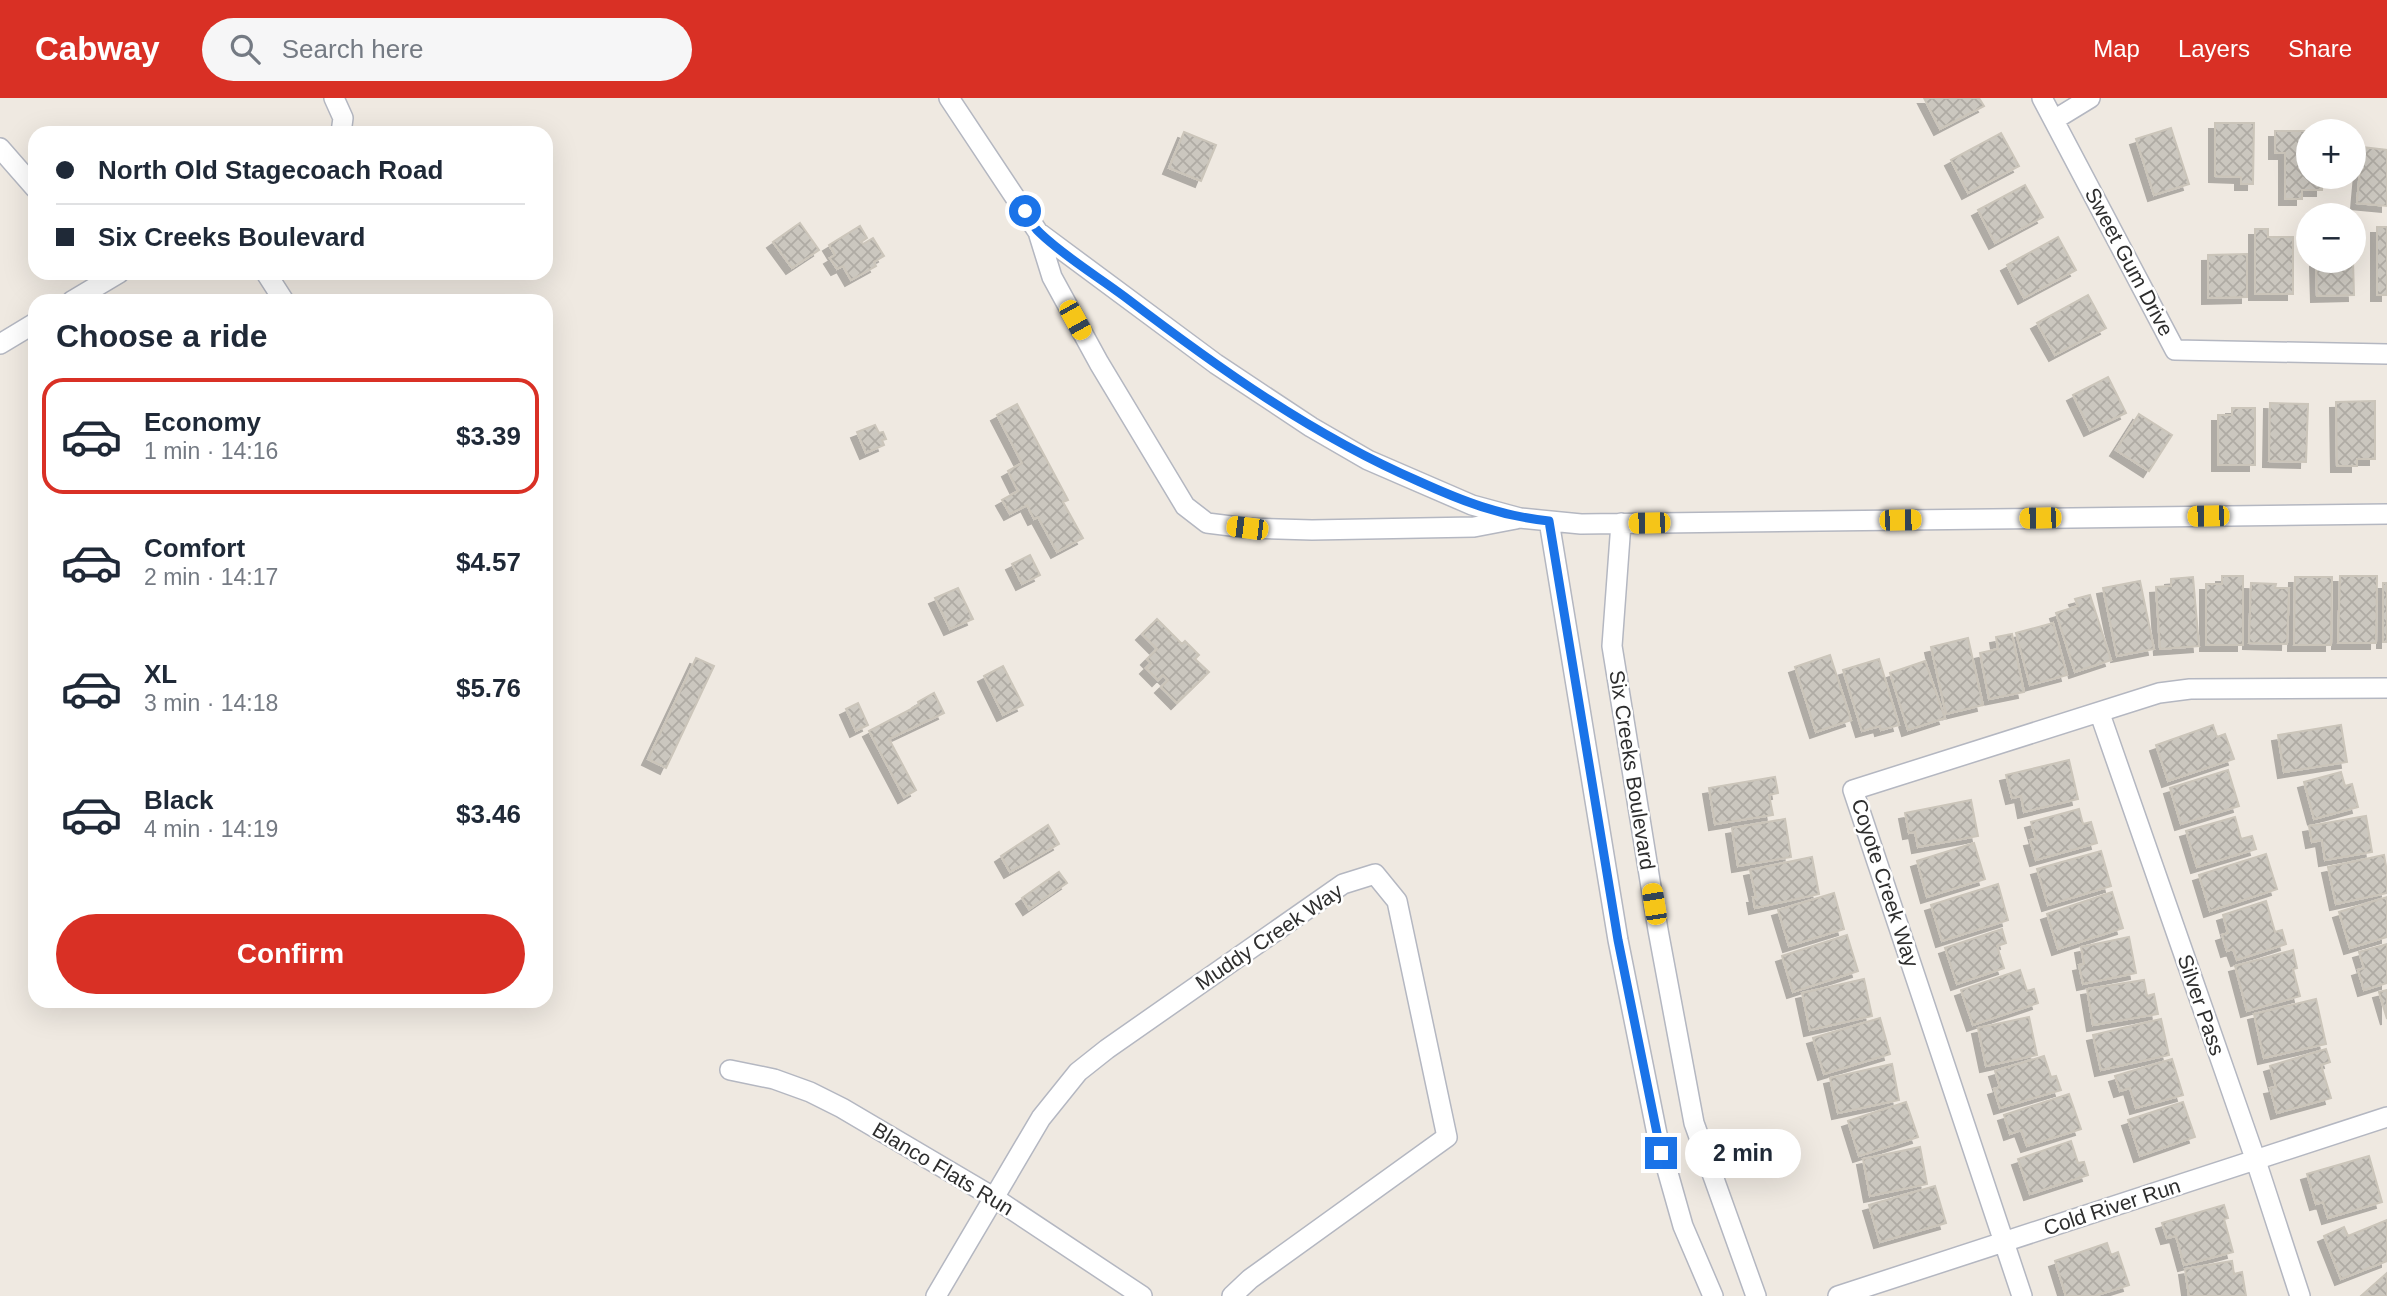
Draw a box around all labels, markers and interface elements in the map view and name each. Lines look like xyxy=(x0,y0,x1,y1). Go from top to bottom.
search box xyxy=(202,18,692,81)
text: Cabway xyxy=(35,30,160,67)
icon: search xyxy=(226,30,264,68)
text: Search here xyxy=(282,34,423,64)
text: Map xyxy=(2093,35,2140,62)
text: Layers xyxy=(2178,35,2250,62)
text: Share xyxy=(2288,35,2352,62)
map controls xyxy=(2296,119,2366,273)
button: + xyxy=(2296,119,2366,189)
text: North Old Stagecoach Road xyxy=(98,155,443,185)
street label: Sweet Gum Drive xyxy=(2081,184,2178,340)
route start xyxy=(1009,195,1041,227)
button: − xyxy=(2296,203,2366,273)
text: Six Creeks Boulevard xyxy=(98,222,365,252)
car xyxy=(1056,297,1095,343)
text: Choose a ride xyxy=(56,318,268,354)
icon: car xyxy=(60,405,123,468)
text: Economy xyxy=(144,407,261,437)
text: $3.39 xyxy=(456,421,521,451)
text: 1 min · 14:16 xyxy=(144,438,278,464)
car xyxy=(2187,505,2230,527)
car xyxy=(2019,507,2062,529)
car xyxy=(1879,509,1922,531)
car xyxy=(1628,512,1671,534)
car xyxy=(1225,515,1270,541)
icon: car xyxy=(60,531,123,594)
text: Comfort xyxy=(144,533,245,563)
text: $4.57 xyxy=(456,547,521,577)
text: 2 min · 14:17 xyxy=(144,564,278,590)
icon: car xyxy=(60,657,123,720)
text: XL xyxy=(144,659,177,689)
street label: Six Creeks Boulevard xyxy=(1605,668,1660,871)
text: $5.76 xyxy=(456,673,521,703)
text: 3 min · 14:18 xyxy=(144,690,278,716)
icon: car xyxy=(60,783,123,846)
text: Black xyxy=(144,785,213,815)
street label: Coyote Creek Way xyxy=(1847,796,1924,970)
text: $3.46 xyxy=(456,799,521,829)
text: 4 min · 14:19 xyxy=(144,816,278,842)
street label: Muddy Creek Way xyxy=(1191,879,1347,994)
car xyxy=(1641,882,1668,926)
button: Confirm xyxy=(56,914,525,994)
street label: Silver Pass xyxy=(2174,951,2229,1058)
street label: Blanco Flats Run xyxy=(869,1118,1018,1220)
callout: 2 min xyxy=(1686,1128,1801,1178)
route end xyxy=(1645,1137,1677,1169)
text: 2 min xyxy=(1713,1140,1773,1166)
street label: Cold River Run xyxy=(2041,1174,2183,1239)

